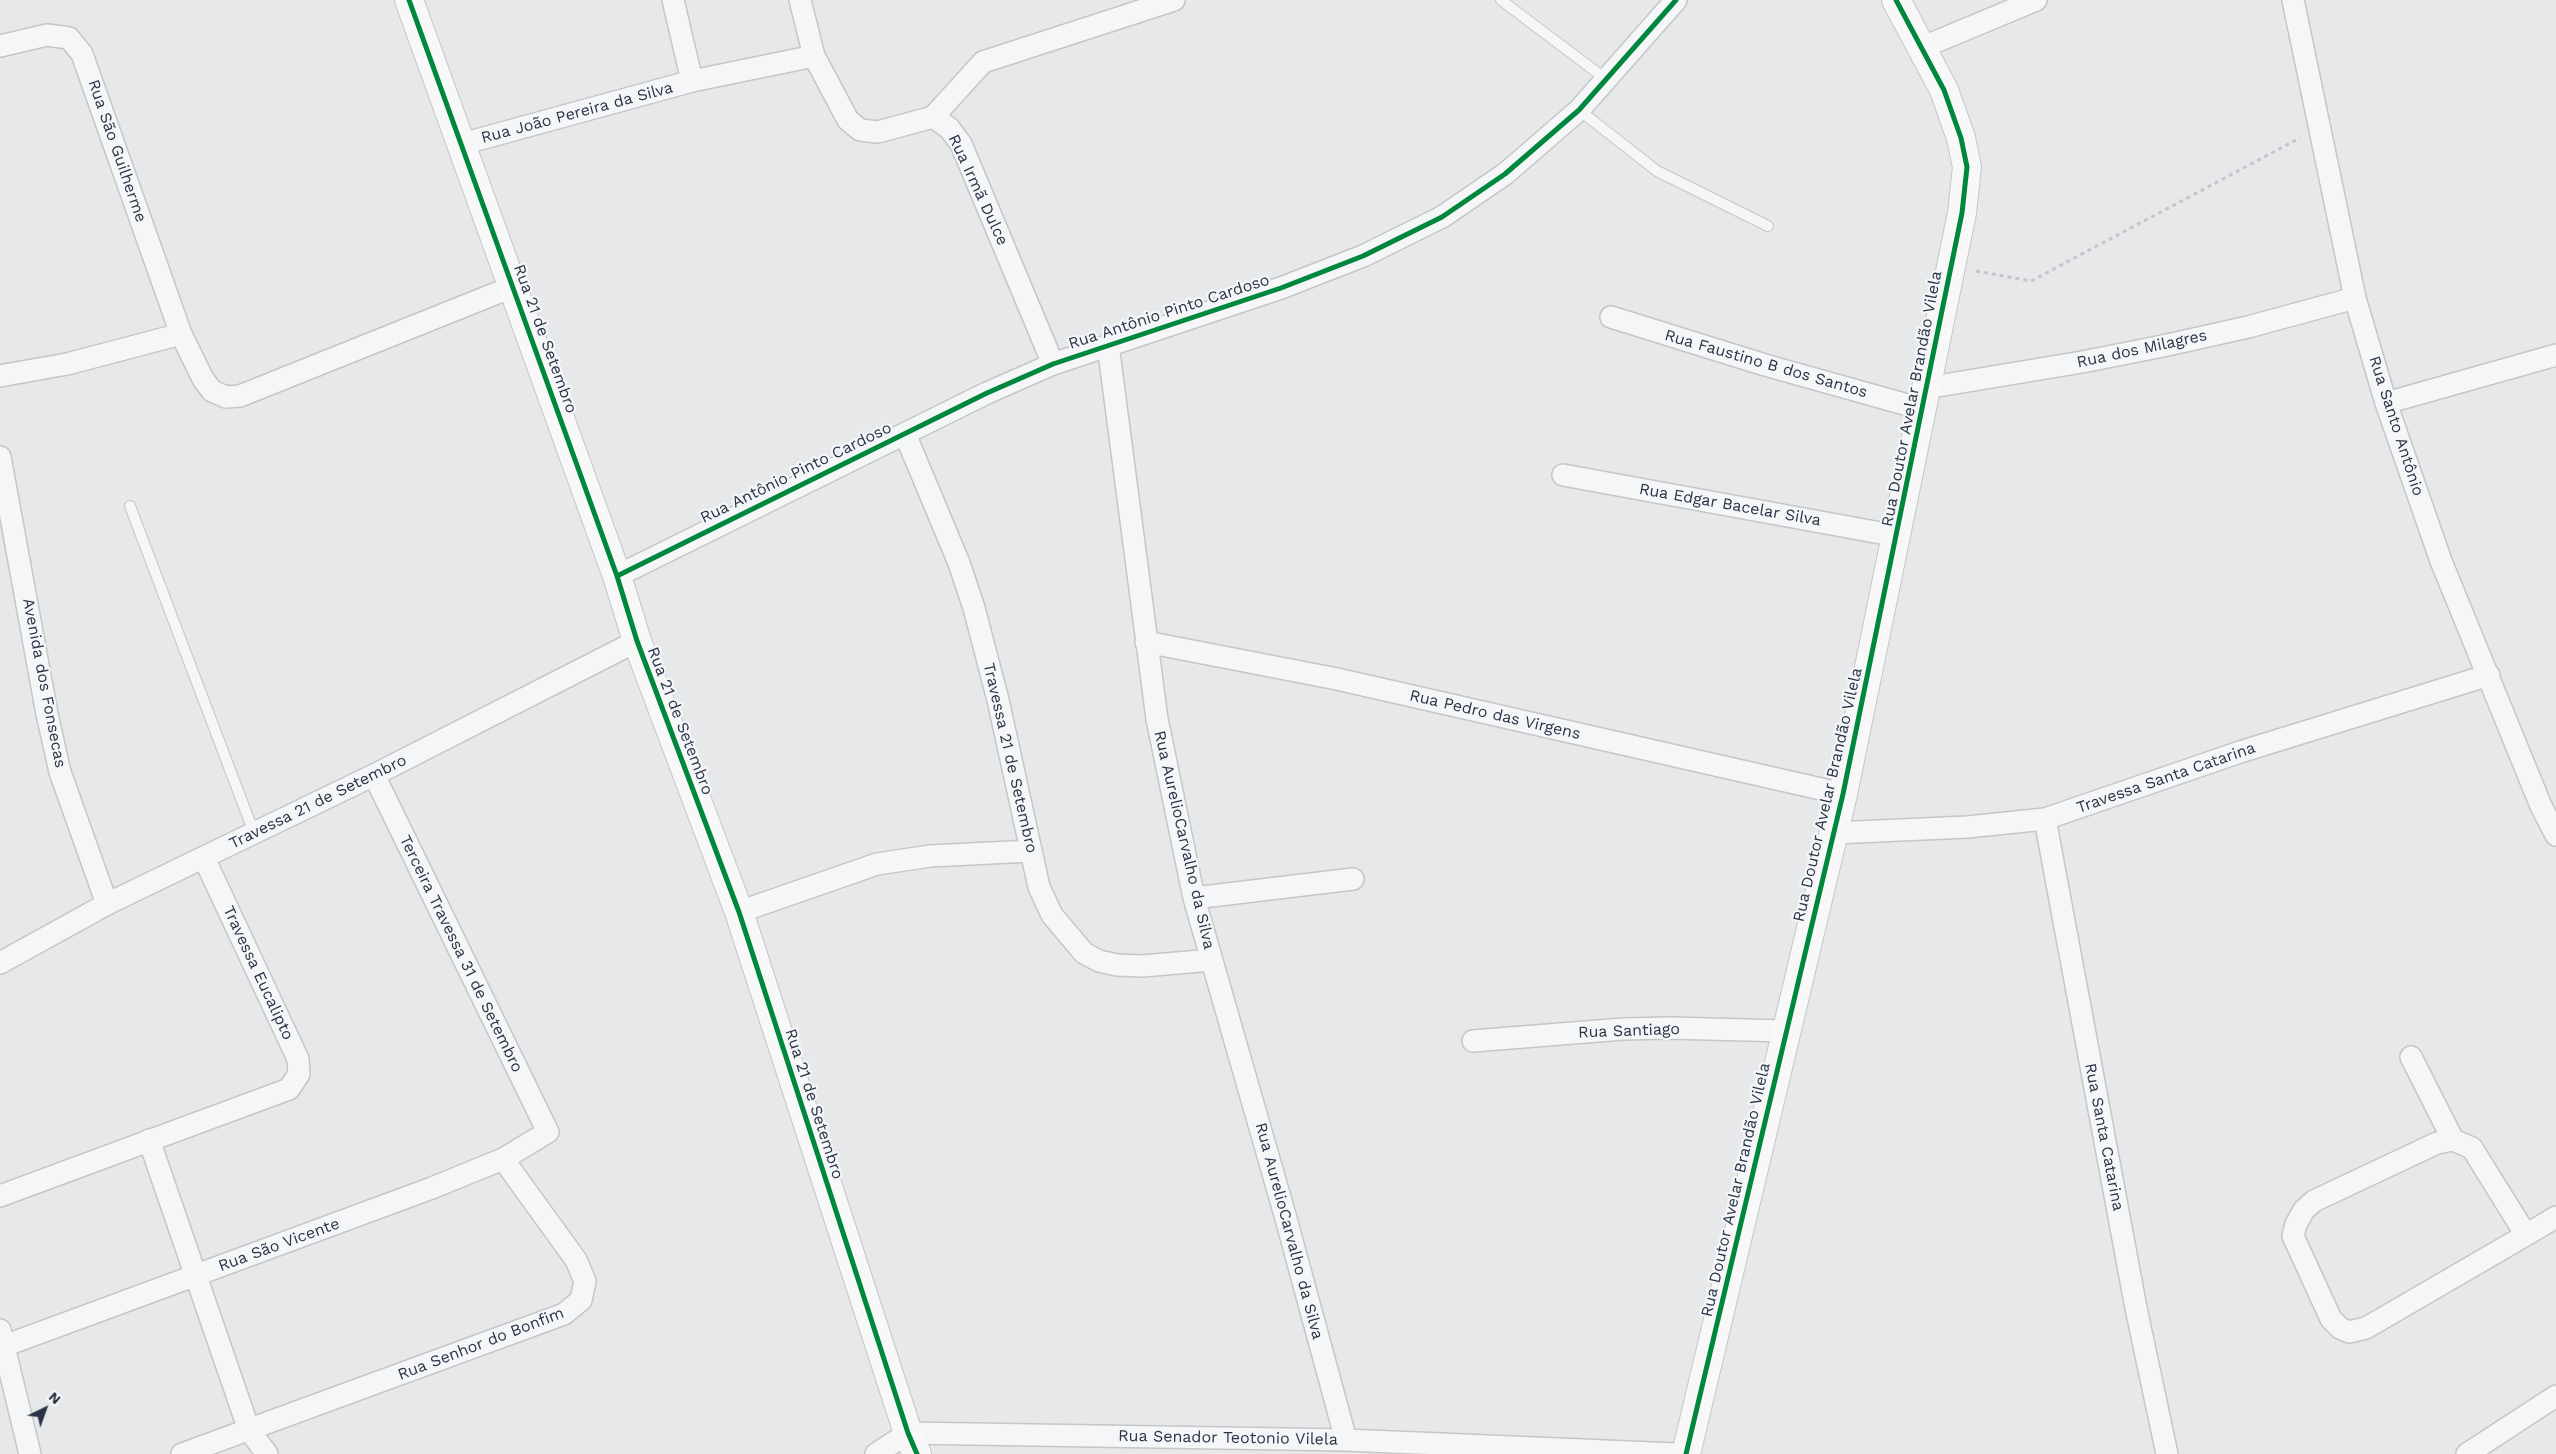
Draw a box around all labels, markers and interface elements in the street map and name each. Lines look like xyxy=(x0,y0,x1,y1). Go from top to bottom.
street label: Rua São Guilherme xyxy=(84,77,150,225)
street label: Rua João Pereira da Silva xyxy=(479,78,675,148)
street label: Rua Irmã Dulce xyxy=(944,131,1012,249)
street label: Rua 21 de Setembro xyxy=(509,262,581,416)
street label: Rua Doutor Avelar Brandão Vilela xyxy=(1878,269,1946,529)
street label: Rua Antônio Pinto Cardoso xyxy=(1066,270,1272,354)
street label: Rua Faustino B dos Santos xyxy=(1662,326,1870,402)
street label: Rua dos Milagres xyxy=(2075,326,2209,372)
street label: Rua Santo Antônio xyxy=(2364,354,2428,498)
street label: Rua Antônio Pinto Cardoso xyxy=(697,418,895,528)
street label: Rua Edgar Bacelar Silva xyxy=(1638,480,1822,530)
street label: Avenida dos Fonsecas xyxy=(18,597,70,769)
street label: Rua 21 de Setembro xyxy=(643,644,717,798)
street label: Travessa 21 de Setembro xyxy=(979,661,1041,855)
street label: Rua Doutor Avelar Brandão Vilela xyxy=(1789,666,1867,924)
street label: Rua Pedro das Virgens xyxy=(1408,686,1582,744)
street label: Rua AurelioCarvalho da Silva xyxy=(1149,729,1219,951)
street label: Travessa Santa Catarina xyxy=(2074,738,2258,818)
street label: Travessa 21 de Setembro xyxy=(226,751,410,853)
street label: Terceira Travessa 31 de Setembro xyxy=(395,832,527,1076)
street label: Travessa Eucalipto xyxy=(218,903,298,1043)
street label: Rua Santiago xyxy=(1578,1020,1680,1042)
street label: Rua 21 de Setembro xyxy=(781,1026,847,1182)
street label: Rua Doutor Avelar Brandão Vilela xyxy=(1697,1061,1775,1319)
street label: Rua Santa Catarina xyxy=(2080,1061,2128,1213)
street label: Rua AurelioCarvalho da Silva xyxy=(1251,1120,1327,1342)
street label: Rua São Vicente xyxy=(216,1214,342,1276)
street label: Rua Senhor do Bonfim xyxy=(395,1303,567,1385)
north arrow xyxy=(20,1384,70,1434)
text: N xyxy=(46,1388,64,1407)
street label: Rua Senador Teotonio Vilela xyxy=(1118,1426,1338,1450)

